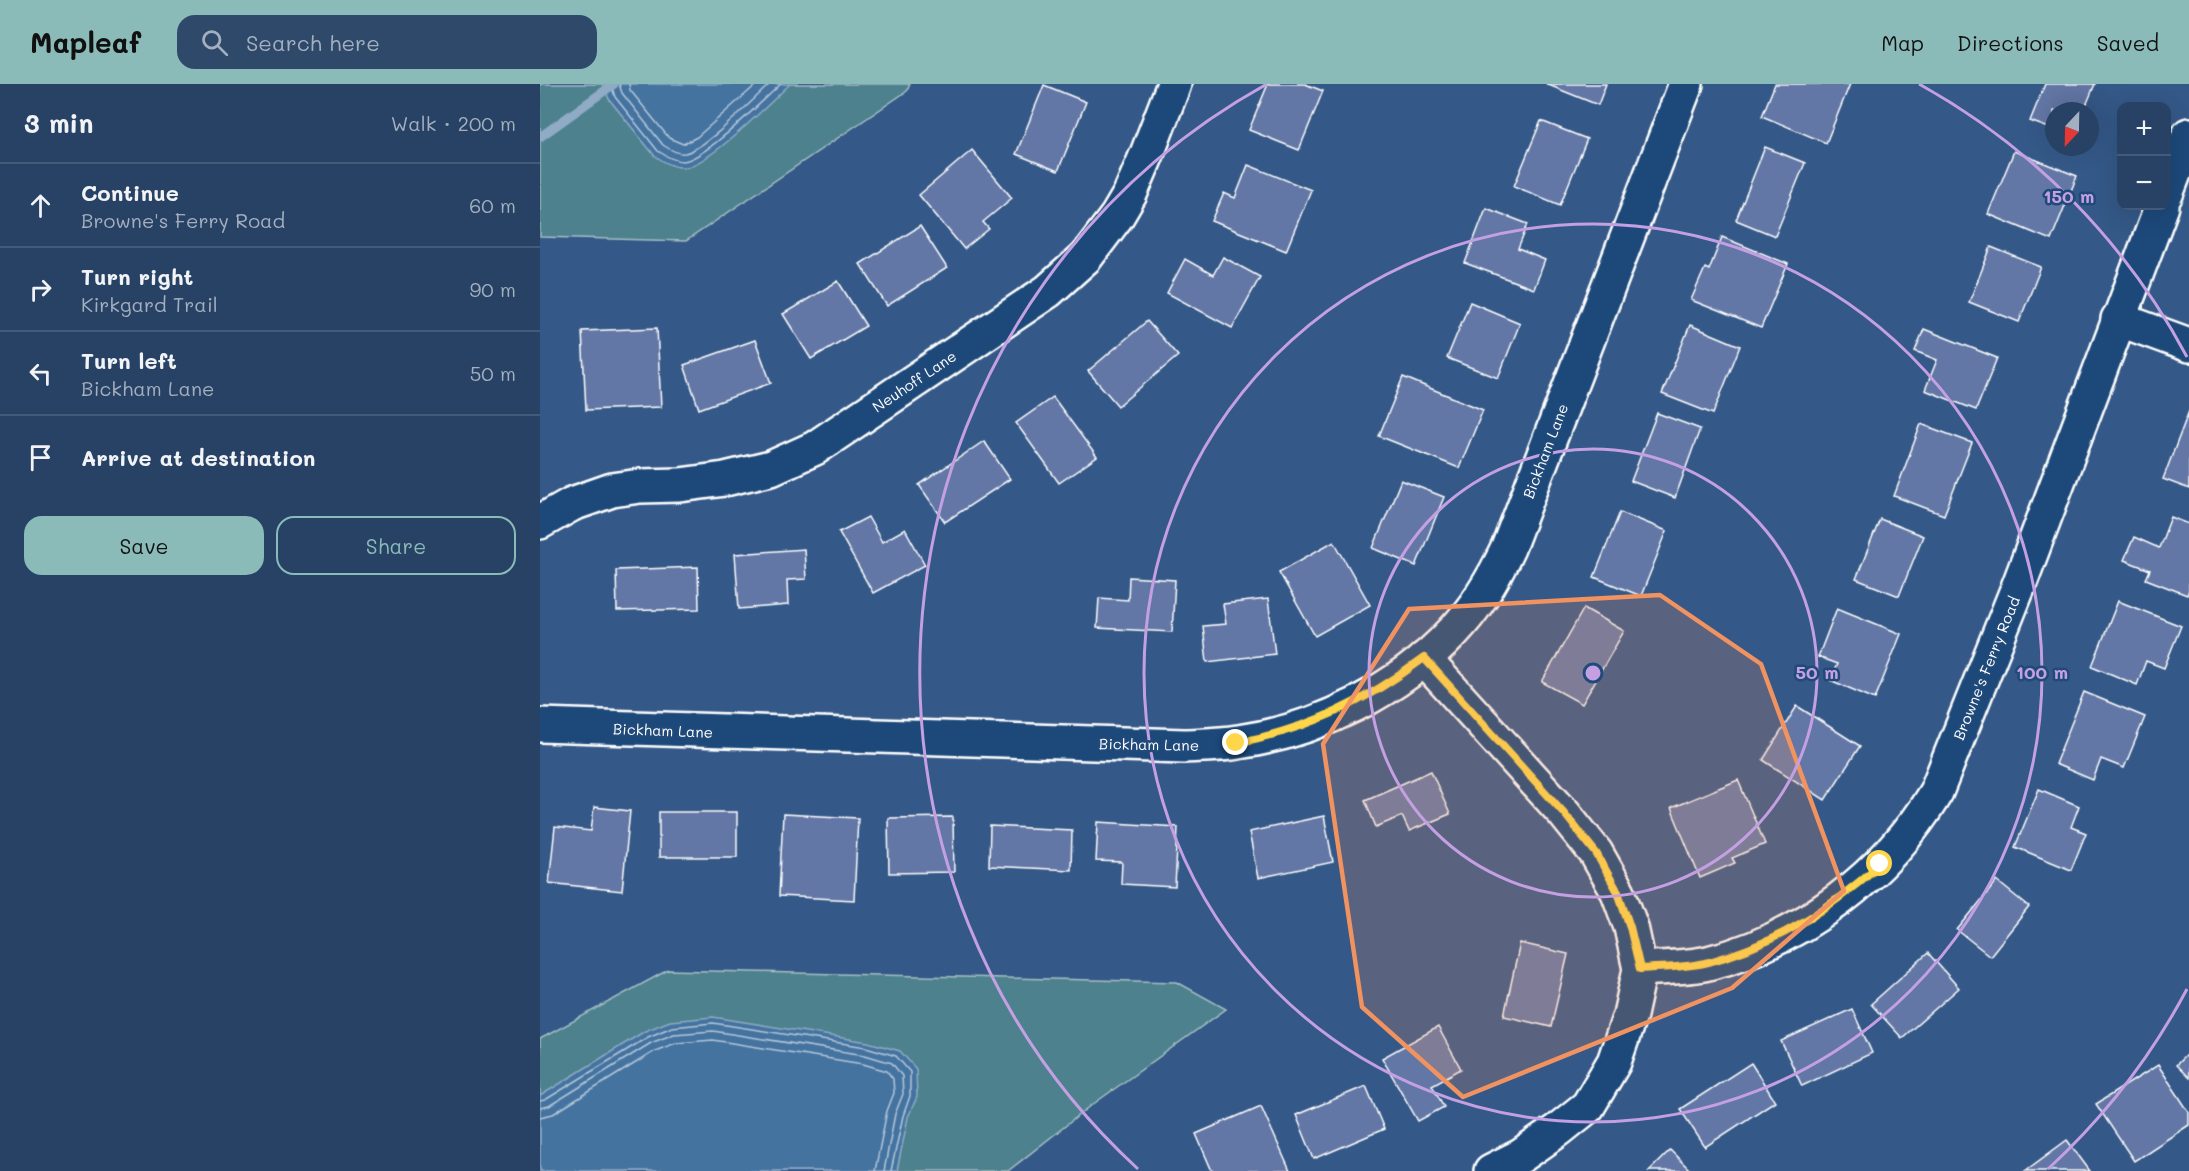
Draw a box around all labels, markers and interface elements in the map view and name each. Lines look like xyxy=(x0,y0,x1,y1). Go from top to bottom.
search box xyxy=(177,15,597,69)
text: Mapleaf xyxy=(30,24,141,60)
icon: search xyxy=(198,26,231,59)
text: Search here xyxy=(246,28,380,57)
text: Map xyxy=(1881,29,1924,56)
text: Directions xyxy=(1957,29,2064,56)
text: Saved xyxy=(2097,29,2159,56)
north arrow xyxy=(2045,102,2099,156)
map controls xyxy=(2117,102,2171,210)
button: + xyxy=(2117,102,2171,156)
text: 3 min xyxy=(24,106,93,140)
text: Walk · 200 m xyxy=(391,110,516,136)
button: − xyxy=(2117,156,2171,210)
text: Continue xyxy=(81,178,179,207)
text: 150 m xyxy=(2044,184,2094,208)
icon: ahead xyxy=(24,189,57,222)
text: 60 m xyxy=(469,192,516,218)
text: Browne's Ferry Road xyxy=(81,207,285,233)
text: Turn right xyxy=(81,262,193,291)
icon: right xyxy=(24,273,57,306)
text: 90 m xyxy=(470,276,516,302)
text: Kirkgard Trail xyxy=(81,291,218,317)
text: Turn left xyxy=(81,346,177,375)
street label: Neuhoff Lane xyxy=(868,346,960,416)
icon: left xyxy=(24,357,57,390)
text: 50 m xyxy=(470,360,516,386)
text: Bickham Lane xyxy=(81,375,214,401)
street label: Bickham Lane xyxy=(1518,401,1572,501)
icon: arrive xyxy=(24,441,57,474)
text: Arrive at destination xyxy=(81,443,316,472)
button: Save xyxy=(24,516,264,575)
button: Share xyxy=(276,516,516,575)
street label: Browne's Ferry Road xyxy=(1948,593,2024,743)
text: 50 m xyxy=(1796,660,1838,684)
text: 100 m xyxy=(2016,660,2068,684)
centre of rings xyxy=(1583,663,1603,683)
street label: Bickham Lane xyxy=(613,718,713,742)
route end xyxy=(1222,729,1248,755)
street label: Bickham Lane xyxy=(1099,733,1199,755)
route start xyxy=(1866,850,1892,876)

